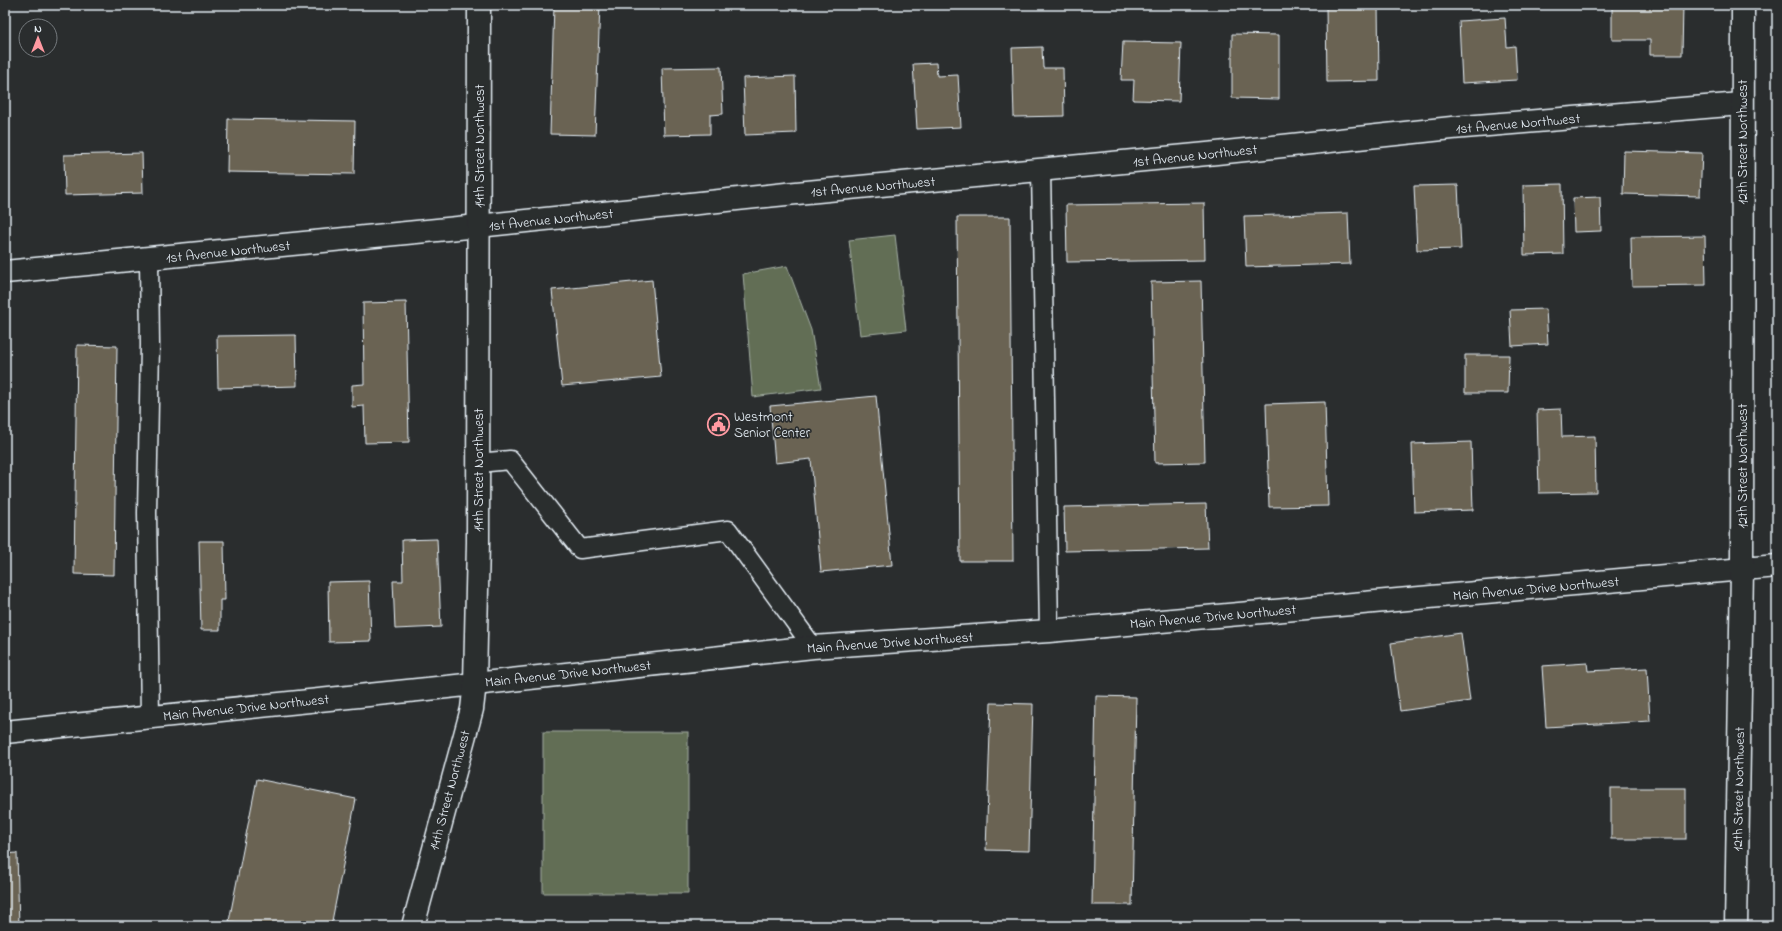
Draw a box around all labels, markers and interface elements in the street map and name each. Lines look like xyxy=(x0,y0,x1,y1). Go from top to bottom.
north arrow xyxy=(18,18,58,58)
text: N xyxy=(34,21,42,37)
street label: 12th Street Northwest xyxy=(1733,79,1754,204)
street label: 14th Street Northwest xyxy=(470,84,491,208)
street label: 1st Avenue Northwest xyxy=(1455,109,1582,140)
street label: 1st Avenue Northwest xyxy=(1132,139,1259,173)
street label: 1st Avenue Northwest xyxy=(810,172,937,203)
street label: 1st Avenue Northwest xyxy=(488,203,615,237)
street label: 1st Avenue Northwest xyxy=(165,235,292,269)
street label: 12th Street Northwest xyxy=(1733,403,1754,528)
place label: Westmont Senior Center xyxy=(734,407,811,444)
street label: 14th Street Northwest xyxy=(469,408,490,532)
public building icon: Westmont Senior Center xyxy=(705,411,731,437)
street label: Main Avenue Drive Northwest xyxy=(1452,572,1620,607)
street label: Main Avenue Drive Northwest xyxy=(1129,600,1297,635)
street label: Main Avenue Drive Northwest xyxy=(806,627,974,660)
street label: Main Avenue Drive Northwest xyxy=(484,655,652,694)
street label: Main Avenue Drive Northwest xyxy=(162,689,330,728)
street label: 12th Street Northwest xyxy=(1728,726,1751,852)
street label: 14th Street Northwest xyxy=(424,728,477,853)

